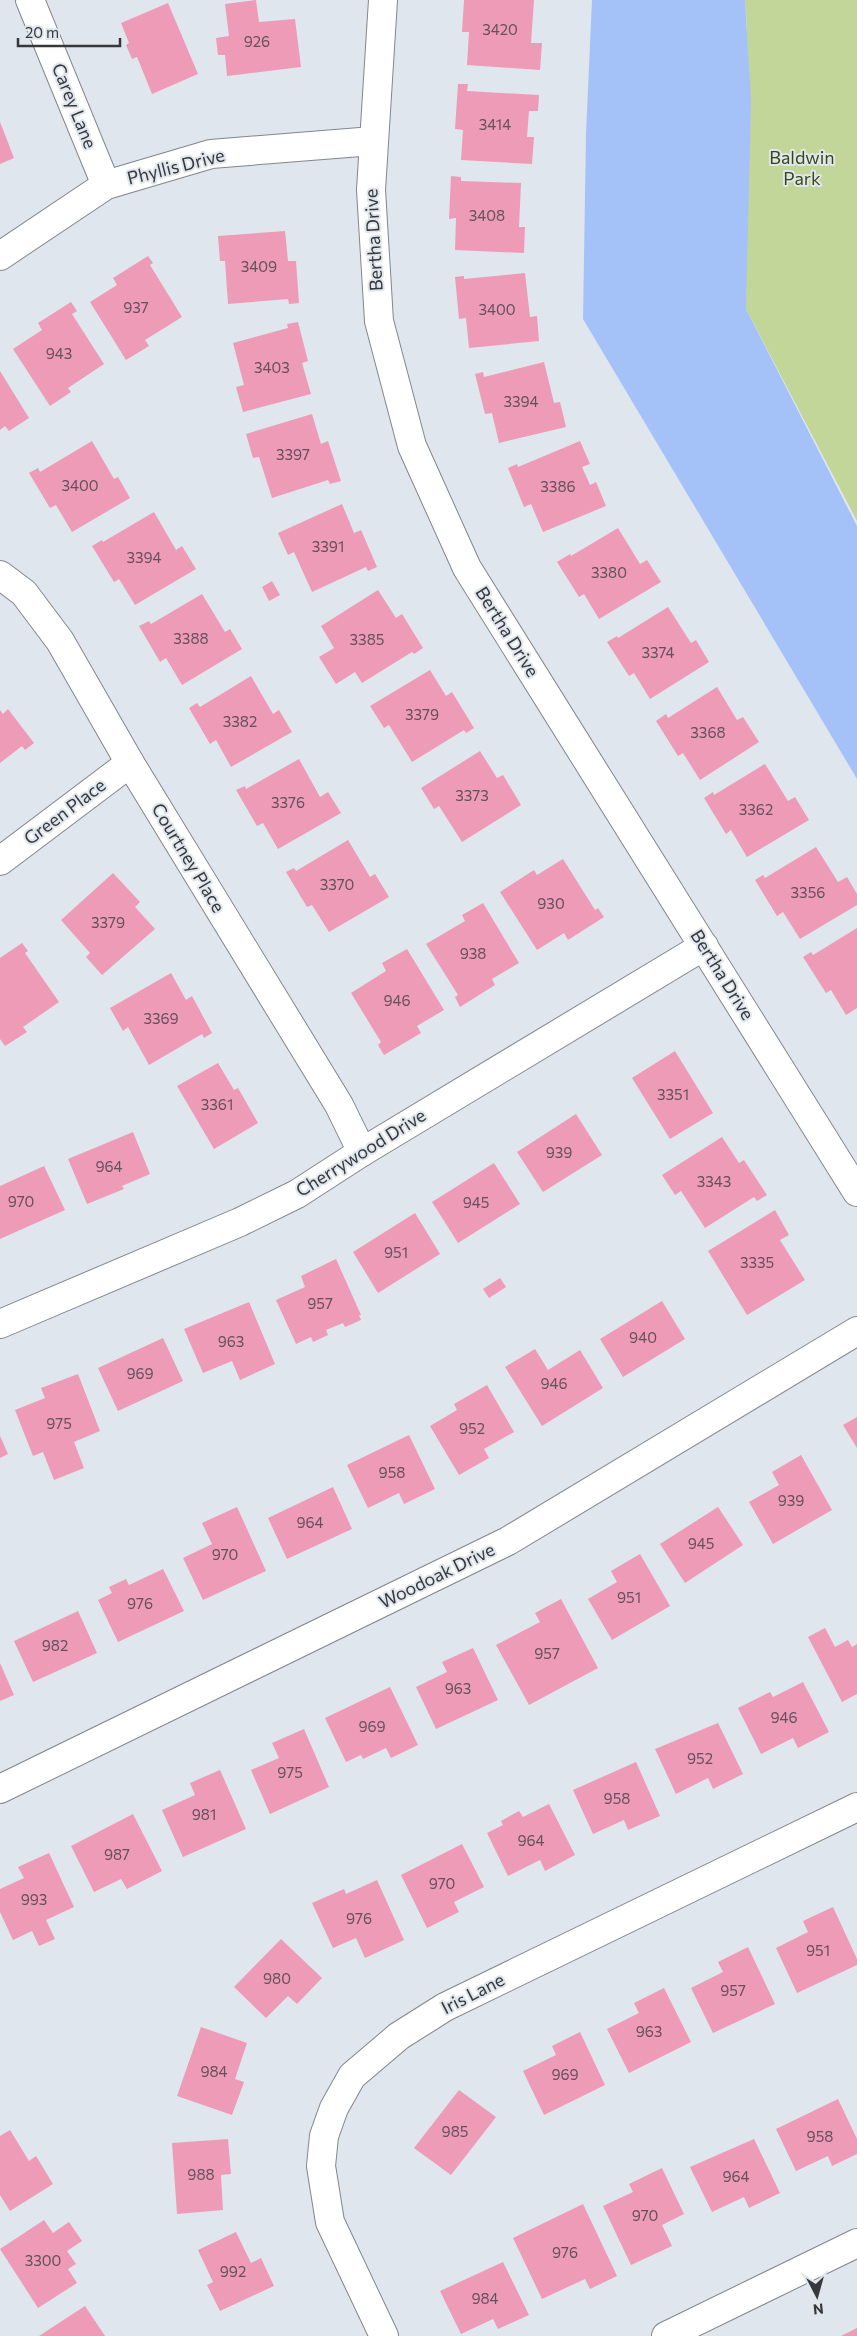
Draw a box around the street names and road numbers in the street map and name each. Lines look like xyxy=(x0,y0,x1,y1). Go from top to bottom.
street label: Carey Lane xyxy=(48,60,102,152)
street label: Phyllis Drive xyxy=(125,143,227,189)
street label: Bertha Drive xyxy=(359,188,387,292)
street label: Bertha Drive xyxy=(471,582,544,681)
street label: Green Place xyxy=(19,773,110,849)
street label: Courtney Place xyxy=(148,799,230,916)
street label: Bertha Drive xyxy=(686,925,759,1024)
street label: Cherrywood Drive xyxy=(292,1103,429,1201)
street label: Woodoak Drive xyxy=(375,1538,498,1613)
street label: Iris Lane xyxy=(437,1968,508,2018)

